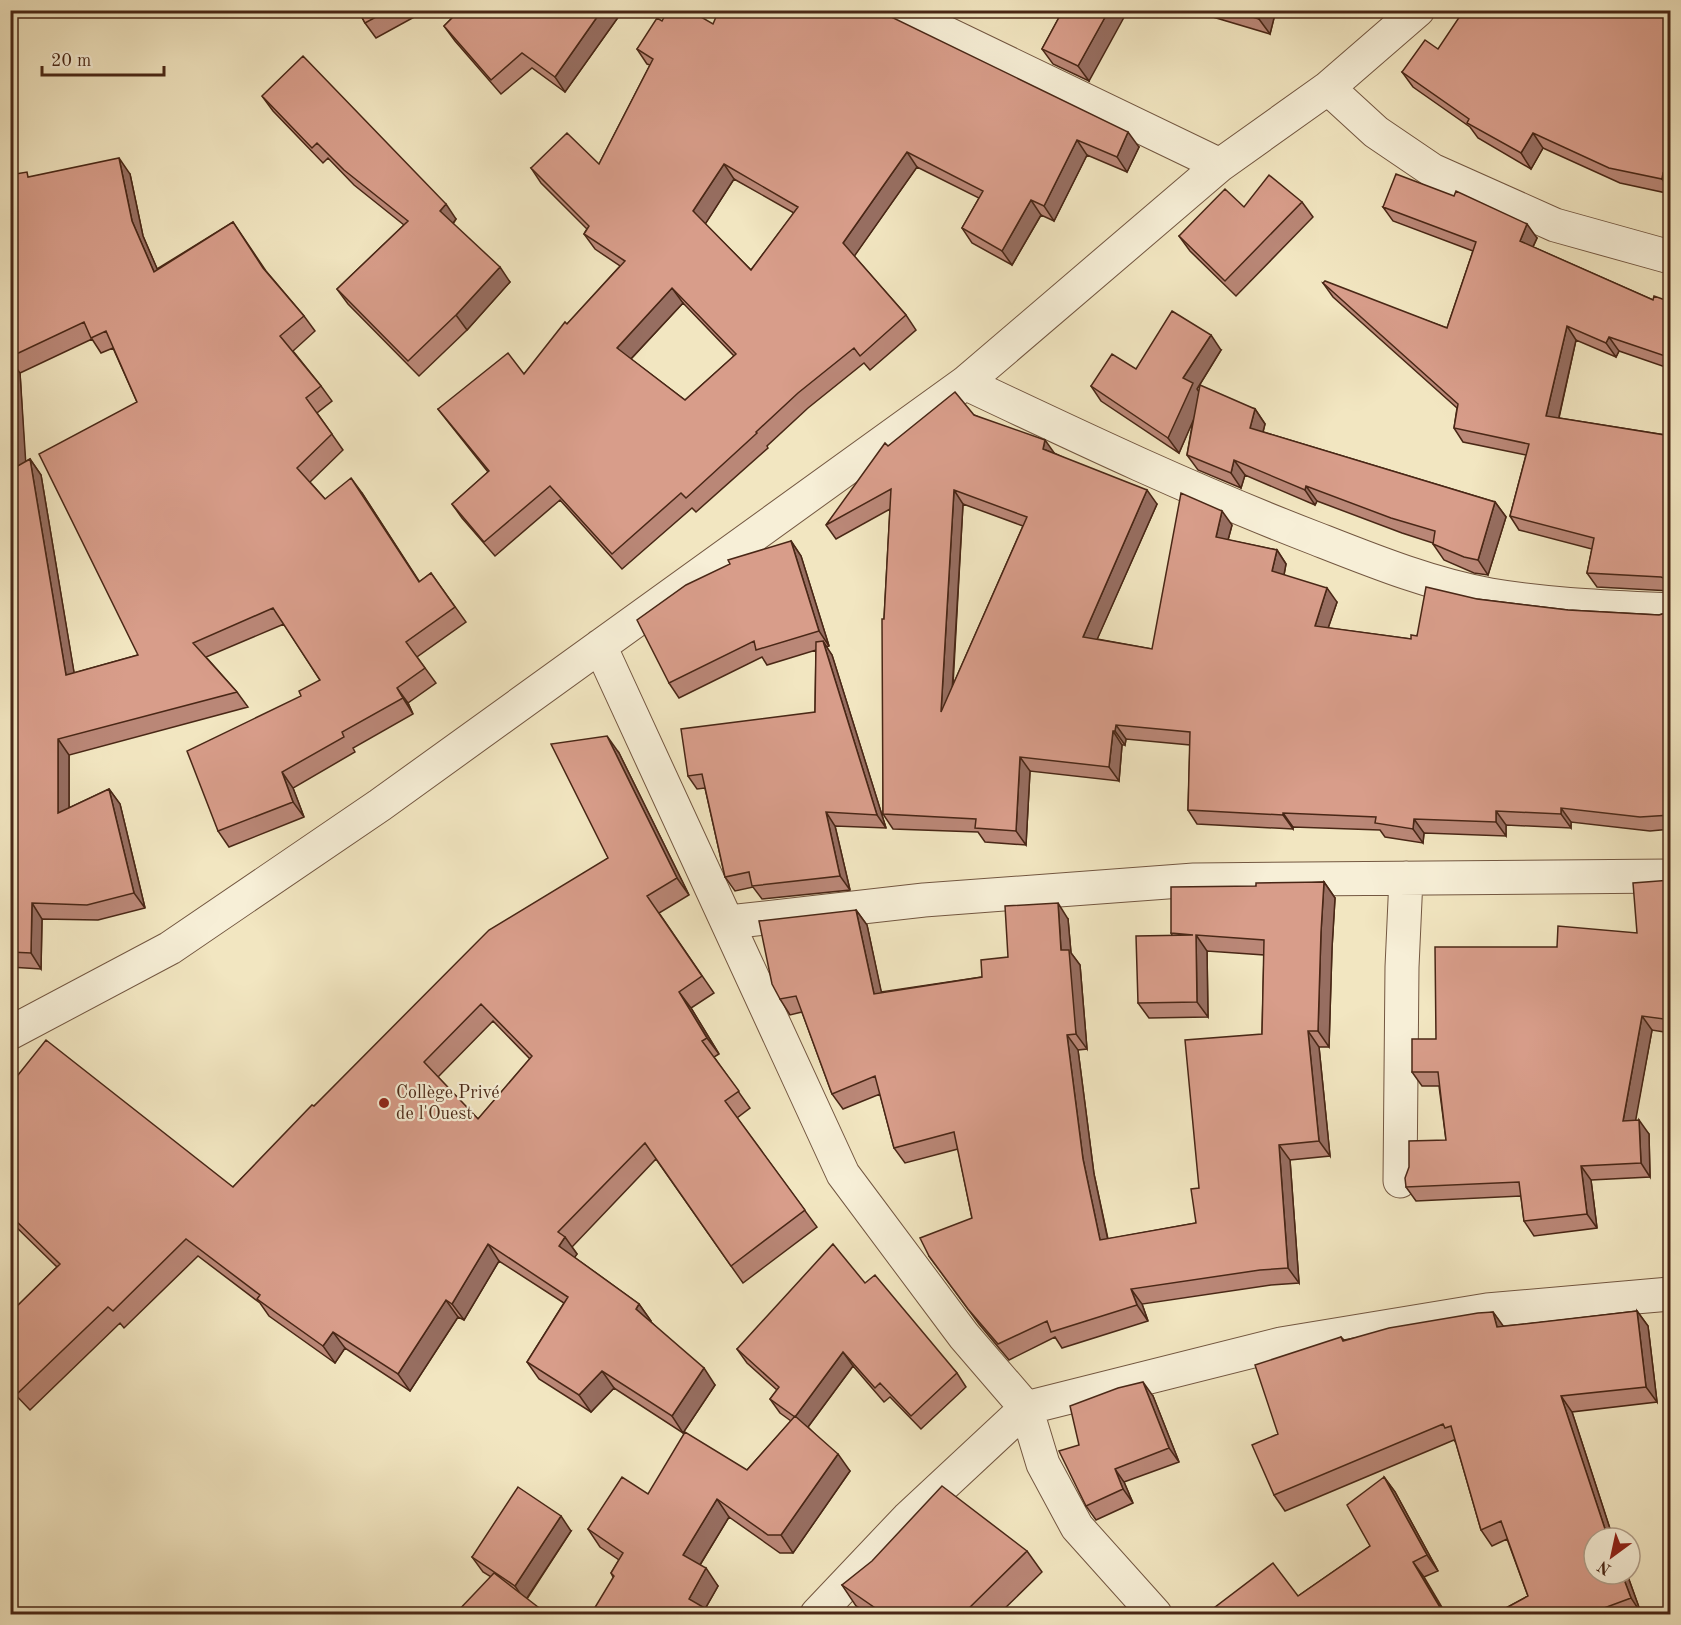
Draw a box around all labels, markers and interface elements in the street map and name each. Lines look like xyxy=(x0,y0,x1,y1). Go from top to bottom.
scale bar xyxy=(42,39,164,77)
text: 20 m xyxy=(51,52,91,70)
place label: Collège Privé de l'Ouest xyxy=(396,1084,499,1123)
marker: Collège Privé de l'Ouest xyxy=(377,1096,391,1110)
north arrow xyxy=(1582,1526,1642,1586)
text: N xyxy=(1595,1556,1614,1577)

